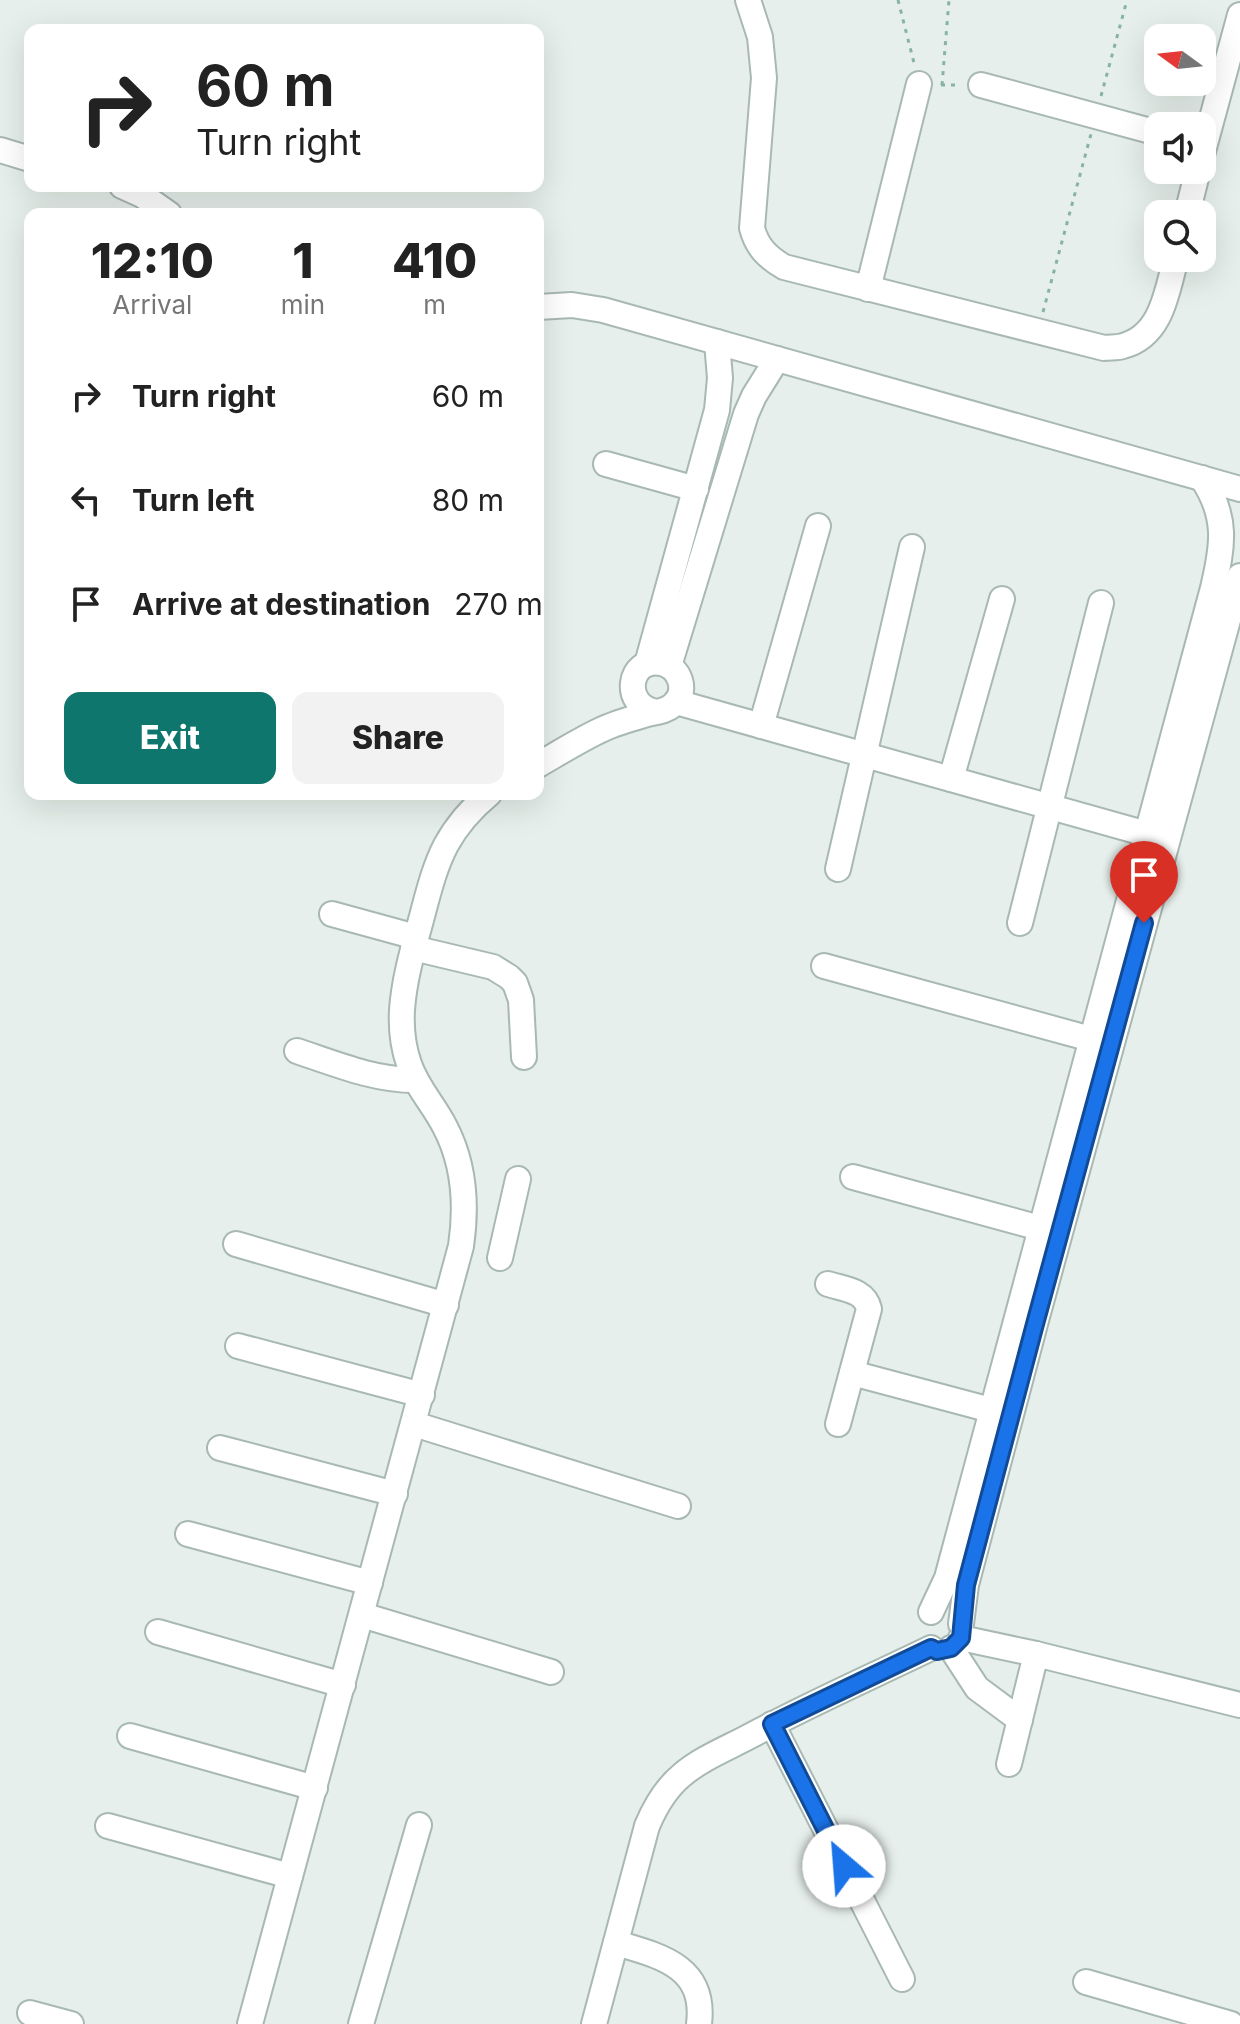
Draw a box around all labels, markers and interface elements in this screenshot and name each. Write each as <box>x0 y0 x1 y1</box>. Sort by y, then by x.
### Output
north arrow <box>1144 24 1216 96</box>
map controls <box>1144 24 1216 272</box>
text: 60 m <box>196 52 335 120</box>
icon: right <box>64 56 168 160</box>
button: sound <box>1144 112 1216 184</box>
text: Turn right <box>196 120 361 164</box>
button: search <box>1144 200 1216 272</box>
text: 12:10 <box>91 231 214 290</box>
text: 1 <box>292 231 314 290</box>
text: 410 <box>392 231 477 290</box>
text: Arrival <box>112 289 192 320</box>
text: min <box>281 289 325 320</box>
text: m <box>423 289 446 320</box>
icon: right <box>64 374 108 418</box>
text: Turn right <box>132 378 276 414</box>
text: 60 m <box>432 378 504 414</box>
icon: left <box>64 478 108 522</box>
text: Turn left <box>132 482 254 518</box>
text: 80 m <box>432 482 504 518</box>
icon: arrive <box>64 582 108 626</box>
text: Arrive at destination <box>132 586 430 622</box>
text: 270 m <box>454 586 543 622</box>
button: Exit <box>64 692 276 784</box>
button: Share <box>292 692 504 784</box>
pin <box>1110 841 1178 923</box>
icon: arrive <box>1122 853 1166 897</box>
position arrow <box>802 1824 886 1908</box>

